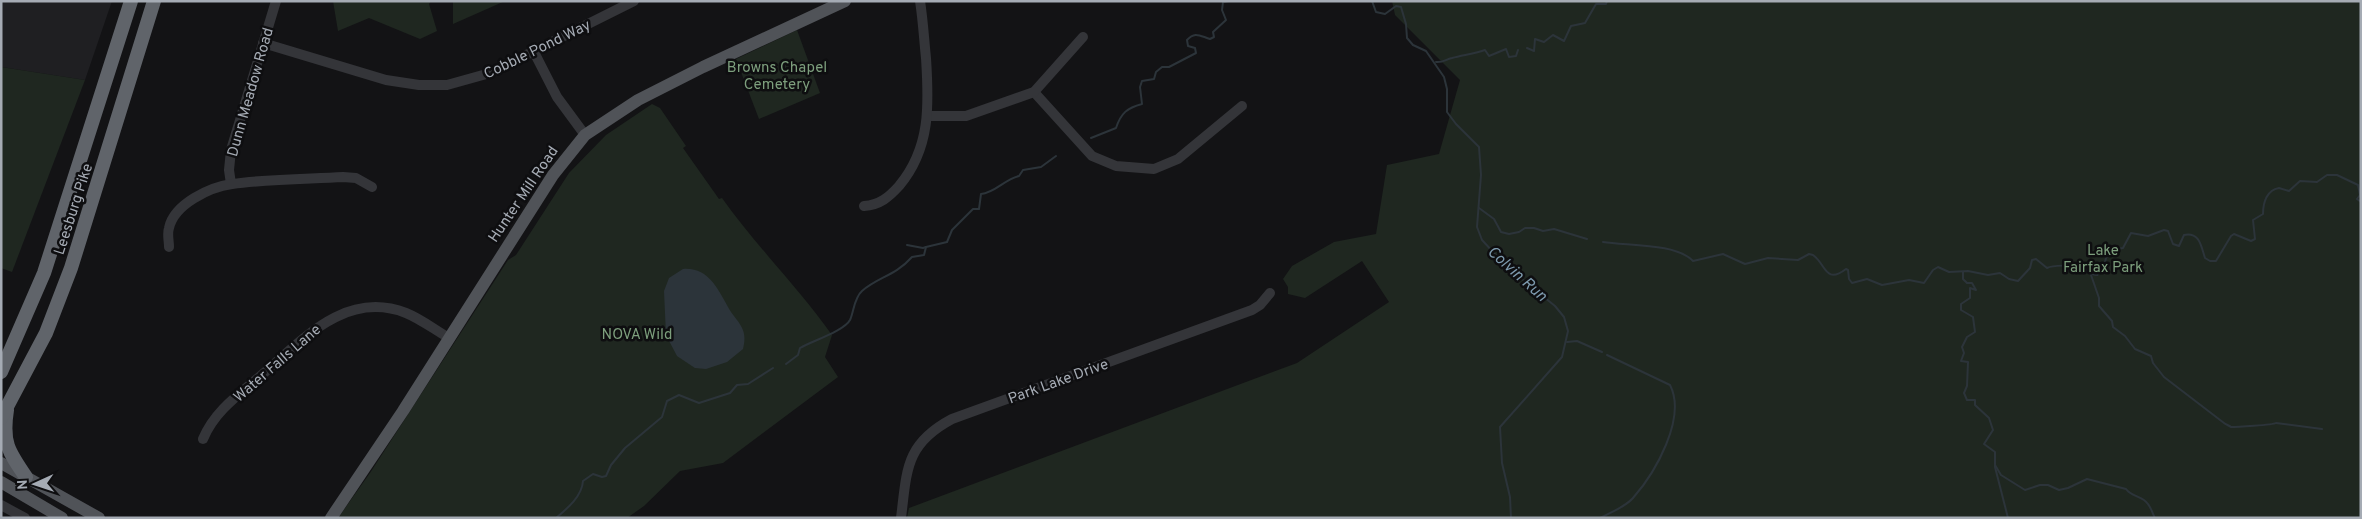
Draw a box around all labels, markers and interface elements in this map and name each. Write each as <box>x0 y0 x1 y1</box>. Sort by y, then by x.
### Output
street label: Cobble Pond Way <box>481 16 594 84</box>
street label: Dunn Meadow Road <box>224 26 279 159</box>
park label: Browns Chapel Cemetery <box>727 59 827 95</box>
street label: Hunter Mill Road <box>485 143 564 247</box>
street label: Leesburg Pike <box>51 161 98 258</box>
water label: Colvin Run <box>1483 242 1551 307</box>
park label: Lake Fairfax Park <box>2063 242 2143 278</box>
street label: Water Falls Lane <box>230 321 326 407</box>
park label: NOVA Wild <box>602 326 672 345</box>
street label: Park Lake Drive <box>1006 355 1111 409</box>
north arrow <box>10 459 60 509</box>
text: N <box>15 479 32 490</box>

